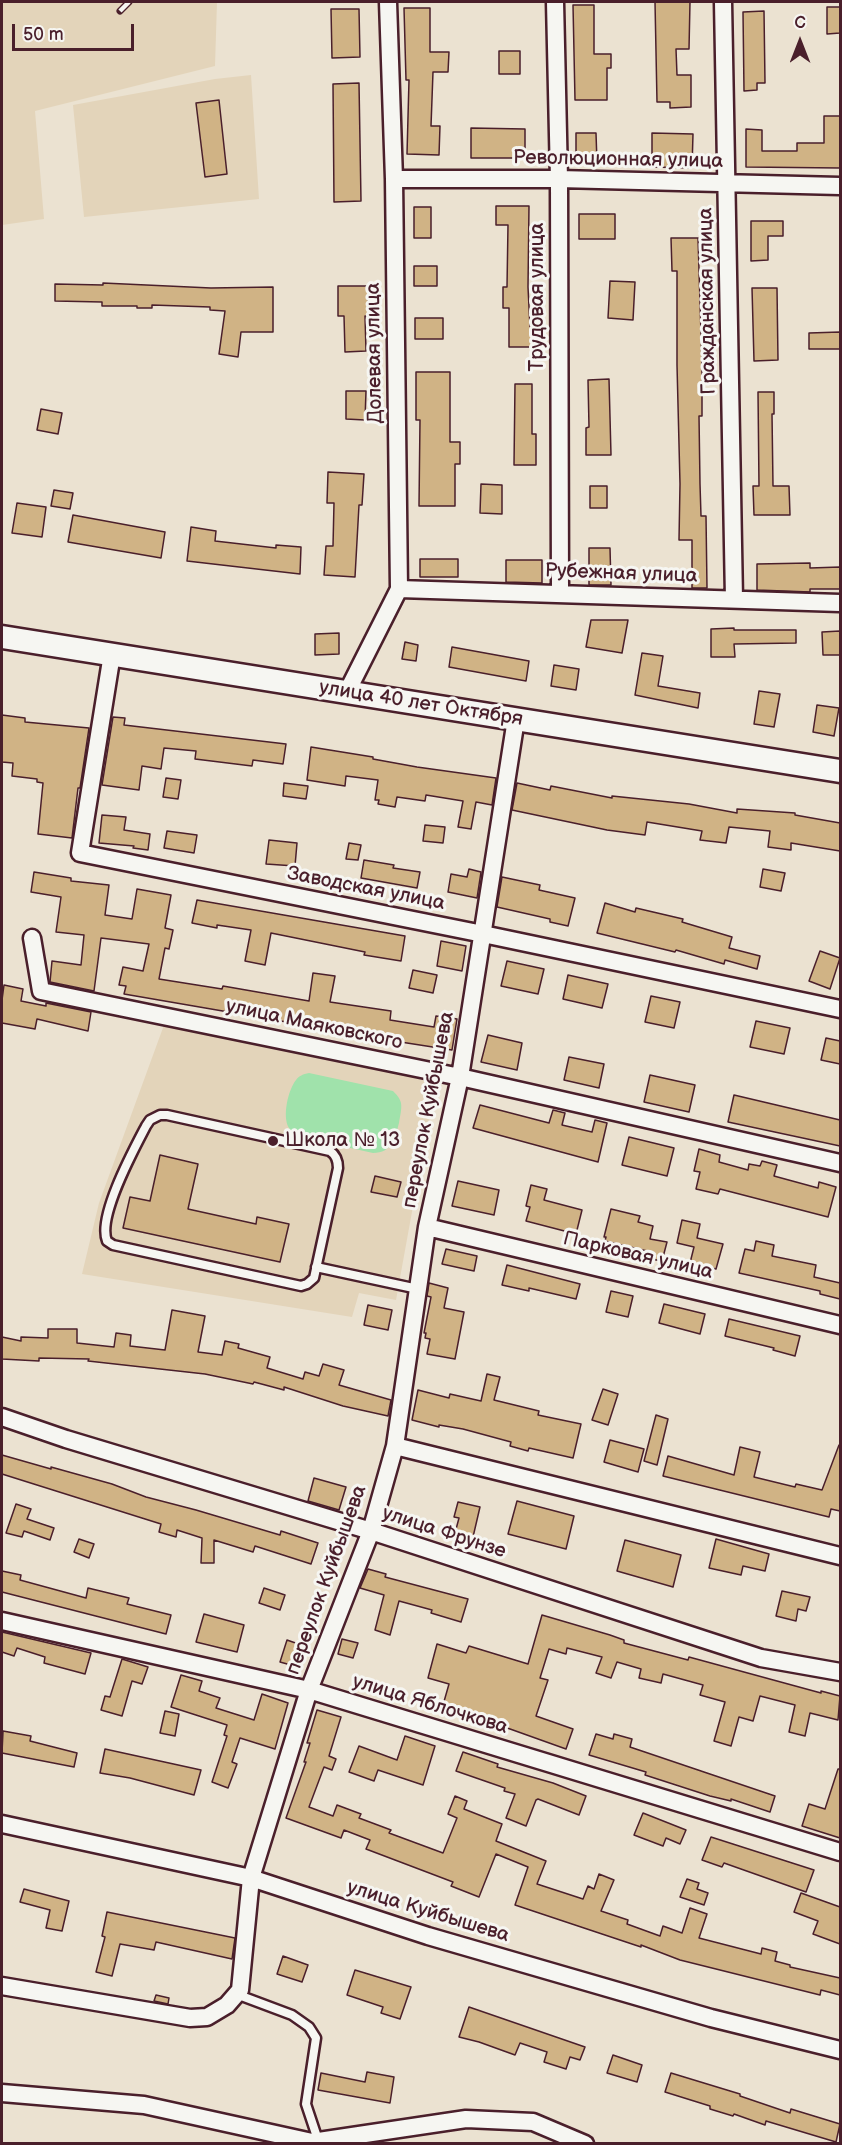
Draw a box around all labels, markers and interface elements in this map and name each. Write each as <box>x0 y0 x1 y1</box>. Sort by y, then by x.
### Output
scale bar <box>15 12 136 50</box>
north arrow <box>770 12 830 72</box>
text: С <box>794 14 806 33</box>
text: 50 m <box>23 24 64 45</box>
street label: Революционная улица <box>513 146 723 174</box>
street label: Гражданская улица <box>694 207 722 395</box>
street label: Трудовая улица <box>526 223 550 371</box>
street label: Долевая улица <box>362 282 388 424</box>
street label: Рубежная улица <box>544 559 698 589</box>
street label: улица 40 лет Октября <box>317 676 525 732</box>
street label: Заводская улица <box>285 862 447 916</box>
street label: улица Маяковского <box>224 995 404 1055</box>
street label: переулок Куйбышева <box>398 1010 460 1210</box>
place label: Школа № 13 <box>285 1129 400 1153</box>
marker: Школа № 13 <box>266 1134 280 1148</box>
street label: Парковая улица <box>561 1227 715 1285</box>
street label: переулок Куйбышева <box>282 1482 372 1678</box>
street label: улица Фрунзе <box>379 1502 509 1564</box>
street label: улица Яблочкова <box>350 1670 510 1740</box>
street label: улица Куйбышева <box>344 1876 512 1948</box>

